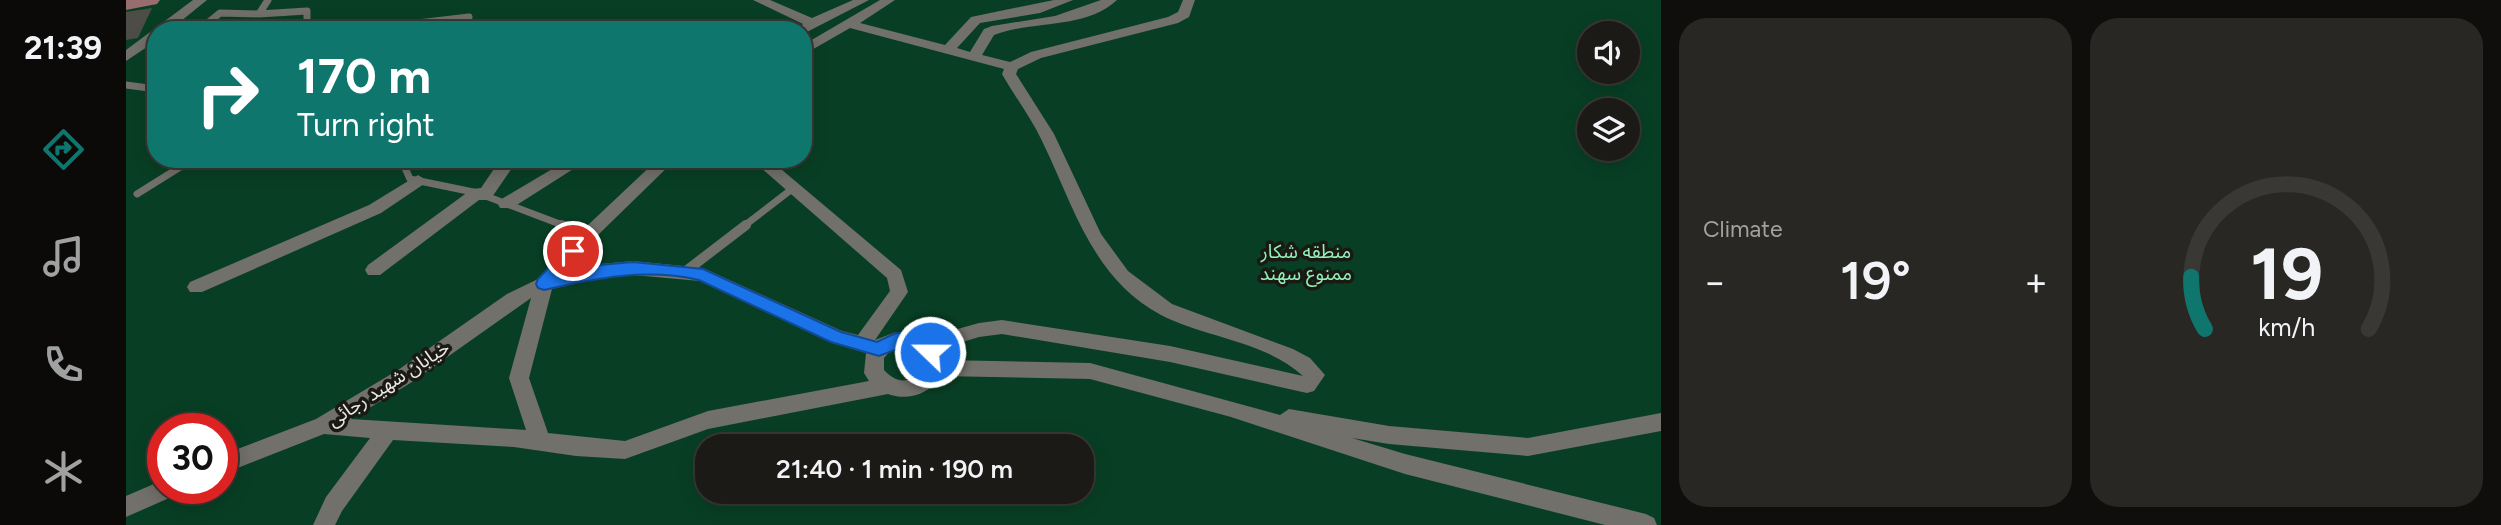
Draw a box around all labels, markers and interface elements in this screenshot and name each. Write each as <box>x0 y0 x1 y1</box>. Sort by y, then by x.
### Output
map controls <box>1577 21 1640 161</box>
button: sound <box>1577 21 1640 84</box>
text: 21:39 <box>24 29 102 67</box>
text: 170 m <box>297 46 431 105</box>
icon: right <box>182 49 273 140</box>
button: layers <box>1577 98 1640 161</box>
text: Turn right <box>297 106 435 144</box>
icon: directions <box>39 125 88 174</box>
text: Climate <box>1703 215 1782 243</box>
pin <box>543 221 603 281</box>
text: 19 <box>2250 230 2323 317</box>
icon: music <box>39 232 88 281</box>
icon: arrive <box>554 232 592 270</box>
park label: منطقه شکار ممنوع سهند <box>1260 240 1352 287</box>
text: 19° <box>1840 250 1911 312</box>
text: − <box>1703 259 1727 305</box>
text: + <box>2024 259 2048 305</box>
text: km/h <box>2258 311 2315 341</box>
position arrow <box>893 315 967 389</box>
street label: خیابان شهید رجائی <box>323 335 453 431</box>
icon: phone <box>39 340 88 389</box>
speed limit sign: 30 <box>147 413 238 504</box>
icon: climate <box>39 447 88 496</box>
text: 21:40 · 1 min · 190 m <box>776 453 1013 485</box>

